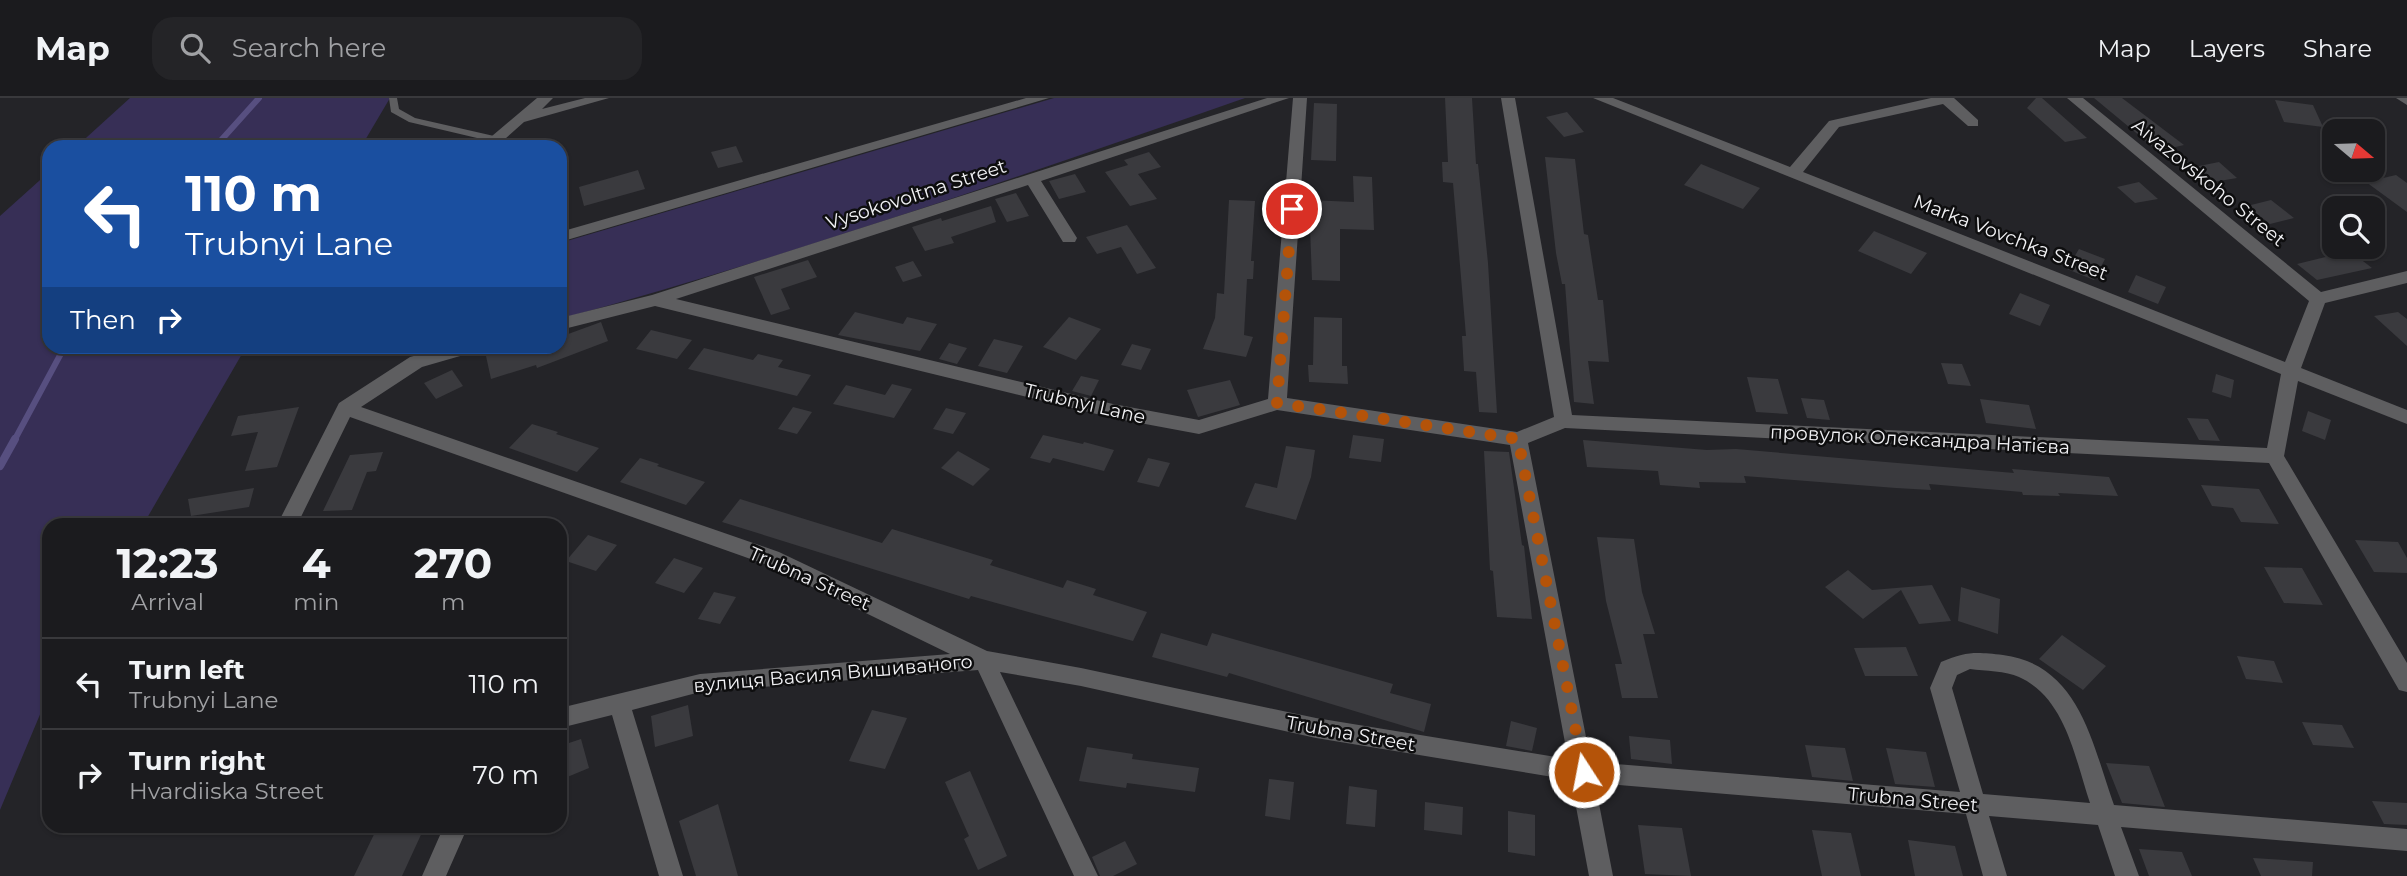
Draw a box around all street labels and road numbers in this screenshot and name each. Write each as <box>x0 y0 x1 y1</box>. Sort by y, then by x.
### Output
street label: Aivazovskoho Street <box>2127 113 2290 251</box>
street label: Vysokovoltna Street <box>823 154 1010 235</box>
street label: Marka Vovchka Street <box>1910 190 2111 285</box>
street label: Trubnyi Lane <box>1022 378 1148 429</box>
street label: провулок Олександра Натієва <box>1769 420 2071 459</box>
street label: Trubna Street <box>746 541 874 616</box>
street label: вулиця Василя Вишиваного <box>693 650 974 697</box>
street label: Trubna Street <box>1285 711 1417 756</box>
street label: Trubna Street <box>1847 782 1979 817</box>

